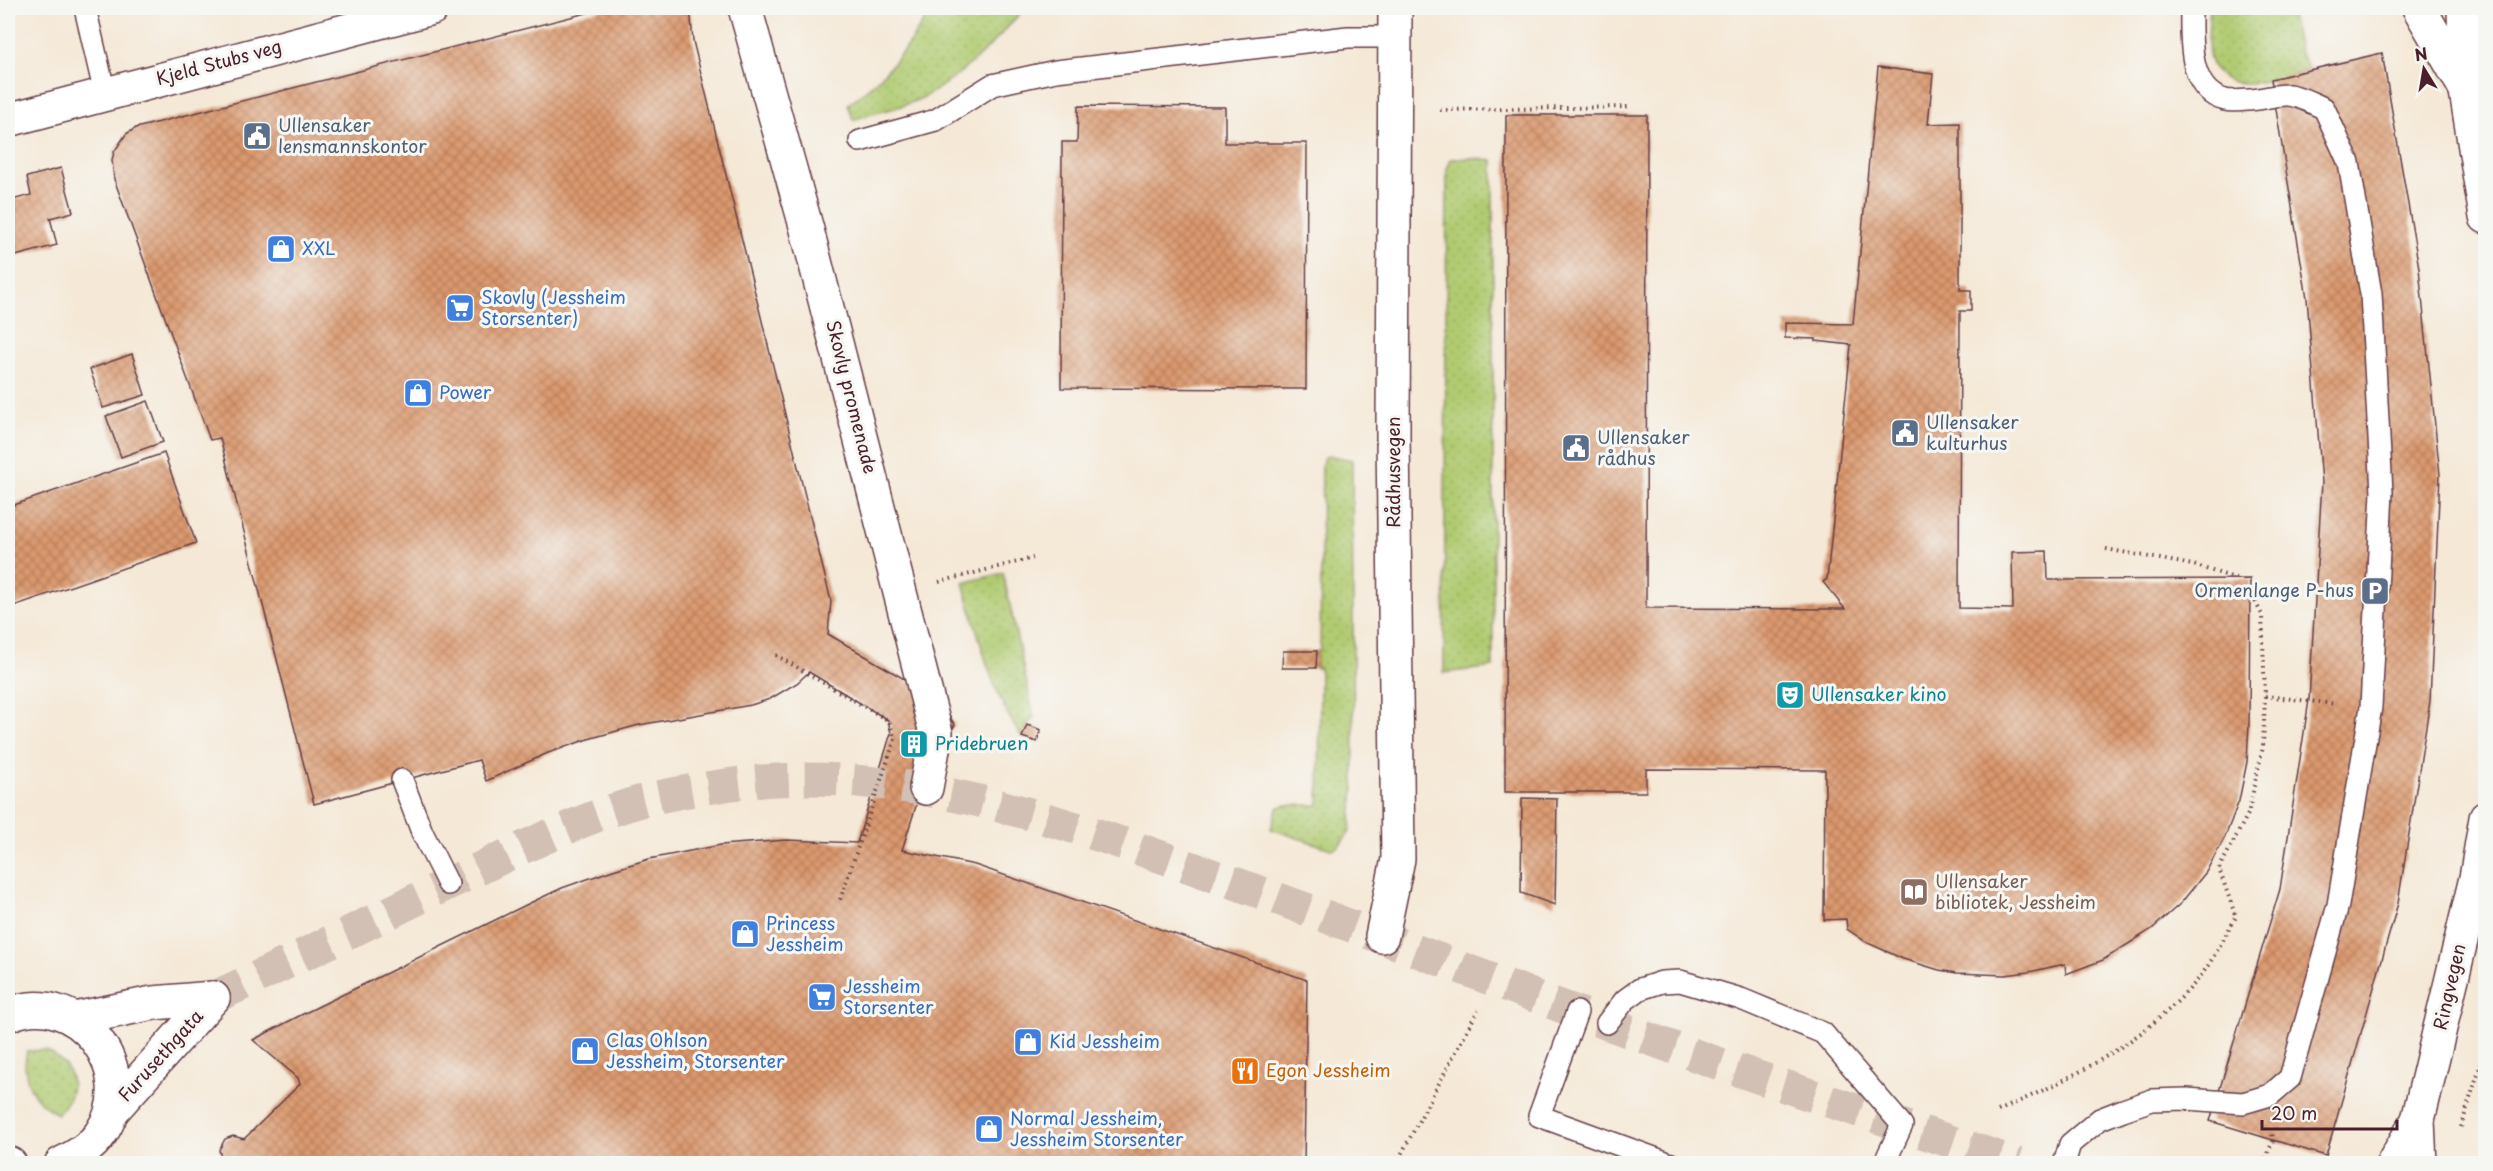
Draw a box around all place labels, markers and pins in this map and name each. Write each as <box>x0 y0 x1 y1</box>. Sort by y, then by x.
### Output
place label: Ullensaker lensmannskontor <box>278 111 427 159</box>
public building icon: Ullensaker lensmannskontor <box>241 120 273 152</box>
shop icon: XXL <box>265 233 297 265</box>
place label: XXL <box>302 234 335 261</box>
place label: Skovly (Jessheim Storsenter) <box>481 283 626 331</box>
supermarket icon: Skovly (Jessheim Storsenter) <box>444 292 476 324</box>
shop icon: Power <box>402 377 434 409</box>
place label: Power <box>439 378 492 405</box>
place label: Ullensaker kulturhus <box>1926 408 2019 456</box>
public building icon: Ullensaker kulturhus <box>1889 417 1921 449</box>
place label: Ullensaker rådhus <box>1597 423 1690 471</box>
public building icon: Ullensaker rådhus <box>1560 432 1592 464</box>
parking icon: Ormenlange P-hus <box>2359 575 2391 607</box>
place label: Ormenlange P-hus <box>2194 576 2354 603</box>
theatre icon: Ullensaker kino <box>1774 679 1806 711</box>
place label: Ullensaker kino <box>1811 680 1947 707</box>
building icon: Pridebruen <box>898 728 930 760</box>
place label: Pridebruen <box>935 729 1028 756</box>
place label: Ullensaker bibliotek, Jessheim <box>1935 867 2096 915</box>
library icon: Ullensaker bibliotek, Jessheim <box>1898 876 1930 908</box>
place label: Princess Jessheim <box>766 909 844 957</box>
shop icon: Princess Jessheim <box>729 918 761 950</box>
place label: Jessheim Storsenter <box>843 972 934 1020</box>
supermarket icon: Jessheim Storsenter <box>806 981 838 1013</box>
place label: Clas Ohlson Jessheim, Storsenter <box>606 1026 785 1074</box>
shop icon: Kid Jessheim <box>1012 1026 1044 1058</box>
place label: Kid Jessheim <box>1049 1027 1160 1054</box>
shop icon: Clas Ohlson Jessheim, Storsenter <box>569 1035 601 1067</box>
restaurant icon: Egon Jessheim <box>1229 1055 1261 1087</box>
place label: Egon Jessheim <box>1266 1056 1391 1083</box>
place label: Normal Jessheim, Jessheim Storsenter <box>1010 1104 1184 1152</box>
shop icon: Normal Jessheim, Jessheim Storsenter <box>973 1113 1005 1145</box>

